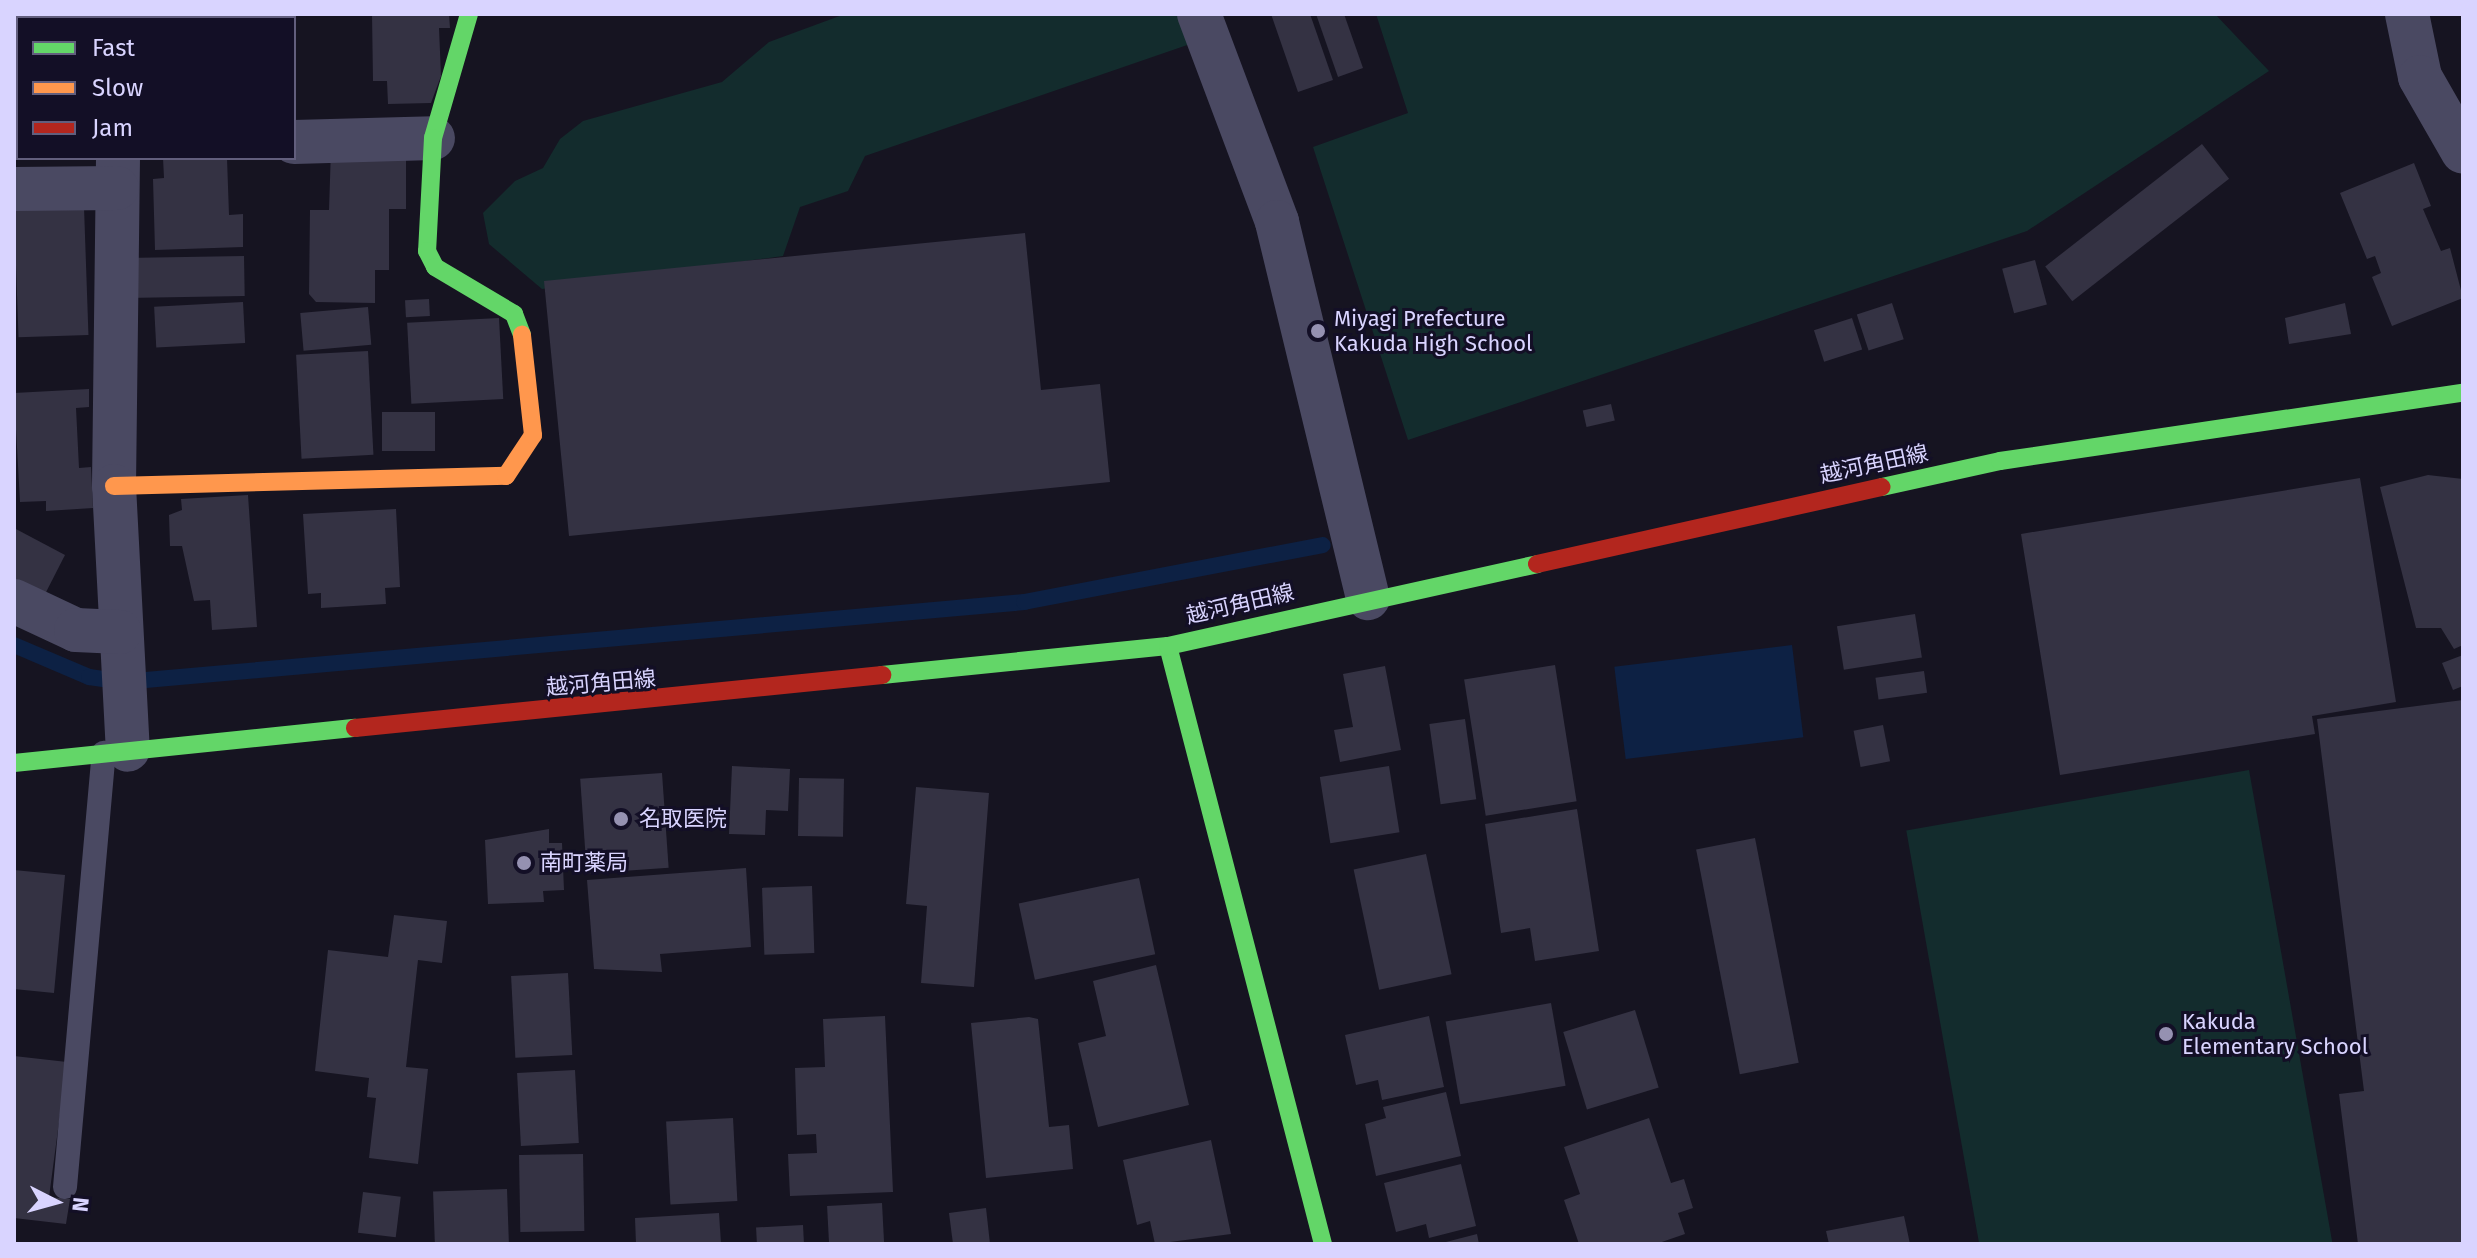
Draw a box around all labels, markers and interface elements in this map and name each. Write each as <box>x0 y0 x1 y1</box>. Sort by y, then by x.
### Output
legend <box>16 16 296 160</box>
text: Fast <box>92 34 135 62</box>
text: Slow <box>92 74 143 102</box>
text: Jam <box>92 114 133 142</box>
place label: Miyagi Prefecture Kakuda High School <box>1334 305 1533 356</box>
marker: Miyagi Prefecture Kakuda High School <box>1309 322 1327 340</box>
street label: 越河角田線 <box>1817 440 1931 488</box>
street label: 越河角田線 <box>1183 579 1297 629</box>
street label: 越河角田線 <box>545 665 657 701</box>
place label: 名取医院 <box>639 806 727 832</box>
marker: 名取医院 <box>610 808 632 830</box>
place label: 南町薬局 <box>540 850 628 876</box>
marker: 南町薬局 <box>515 854 533 872</box>
place label: Kakuda Elementary School <box>2182 1008 2368 1060</box>
marker: Kakuda Elementary School <box>2157 1025 2175 1043</box>
north arrow <box>16 1162 96 1242</box>
text: N <box>66 1196 95 1213</box>

